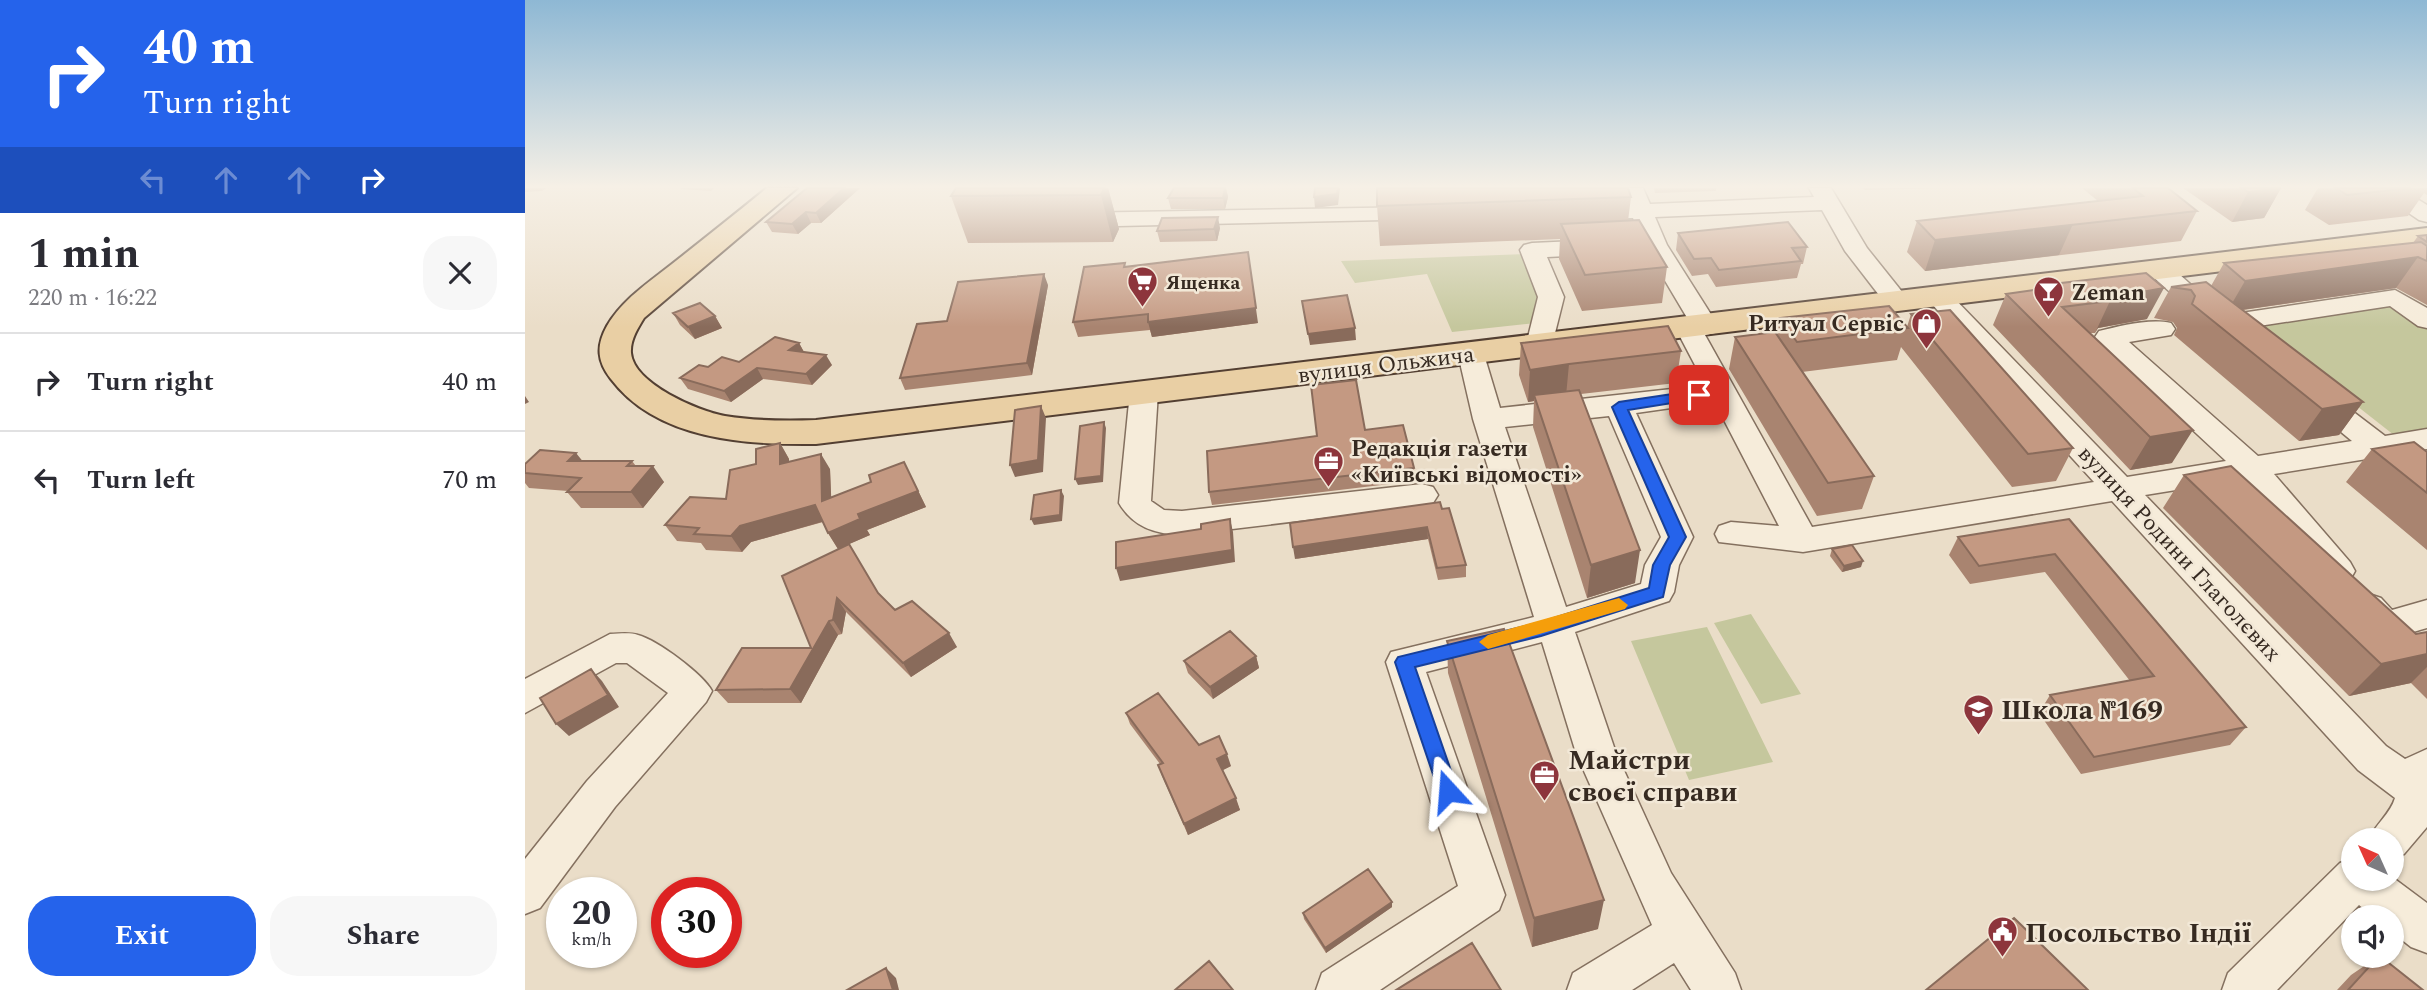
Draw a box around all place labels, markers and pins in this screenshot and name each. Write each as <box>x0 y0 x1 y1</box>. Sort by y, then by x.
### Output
supermarket icon: Ященка <box>1126 265 1160 309</box>
place label: Ященка <box>1166 269 1240 298</box>
bar icon: Zeman <box>2031 275 2065 319</box>
place label: Zeman <box>2071 276 2145 311</box>
shop icon: Ритуал Сервіс <box>1910 306 1944 350</box>
place label: Ритуал Сервіс <box>1748 307 1904 342</box>
pin <box>1669 365 1729 425</box>
place label: Редакція газети «Київські відомості» <box>1351 432 1582 493</box>
office icon: Редакція газети «Київські відомості» <box>1311 444 1345 488</box>
place label: Школа №169 <box>2001 689 2163 732</box>
school or university icon: Школа №169 <box>1961 692 1995 736</box>
place label: Майстри своєї справи <box>1568 739 1738 814</box>
office icon: Майстри своєї справи <box>1528 758 1562 802</box>
place label: Посольство Індії <box>2025 912 2251 955</box>
public building icon: Посольство Індії <box>1985 915 2019 959</box>

